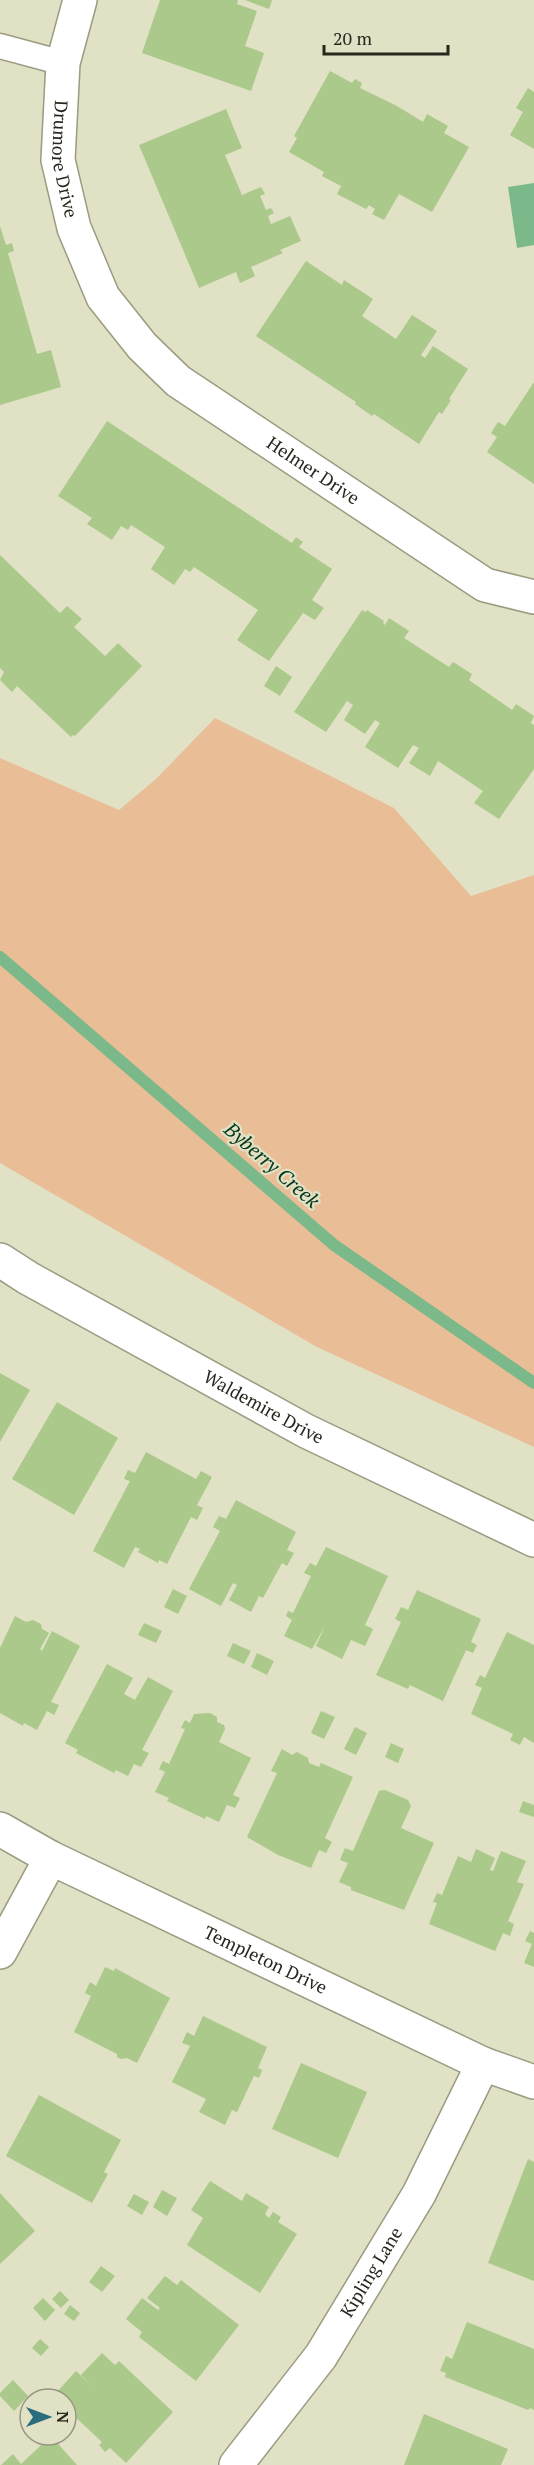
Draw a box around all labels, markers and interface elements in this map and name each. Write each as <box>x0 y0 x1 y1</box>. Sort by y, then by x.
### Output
scale bar <box>324 18 448 56</box>
text: 20 m <box>333 26 373 50</box>
street label: Drumore Drive <box>47 100 84 220</box>
street label: Helmer Drive <box>263 430 365 509</box>
water label: Byberry Creek <box>218 1115 326 1214</box>
street label: Waldemire Drive <box>200 1364 328 1449</box>
street label: Templeton Drive <box>200 1920 331 1999</box>
street label: Kipling Lane <box>334 2222 407 2321</box>
north arrow <box>18 2387 78 2447</box>
text: N <box>52 2411 74 2423</box>

